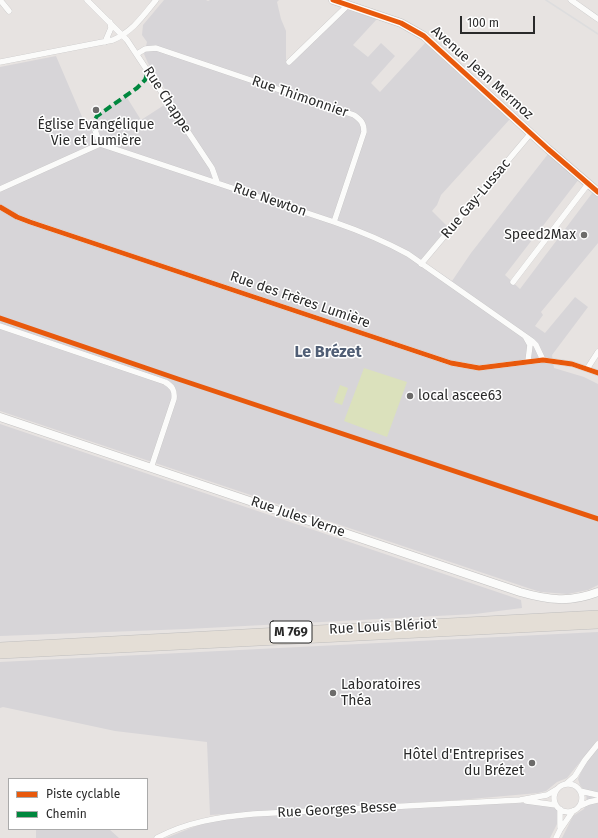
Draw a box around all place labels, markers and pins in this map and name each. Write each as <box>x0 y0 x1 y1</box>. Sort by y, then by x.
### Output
marker: Église Evangélique Vie et Lumière <box>91 105 101 115</box>
place label: Église Evangélique Vie et Lumière <box>38 117 154 150</box>
place label: Speed2Max <box>504 227 576 243</box>
marker: Speed2Max <box>579 230 589 240</box>
place label: local ascee63 <box>418 388 502 404</box>
marker: local ascee63 <box>405 391 415 401</box>
place label: Laboratoires Théa <box>341 677 421 710</box>
marker: Laboratoires Théa <box>328 688 338 698</box>
place label: Hôtel d'Entreprises du Brézet <box>403 747 524 780</box>
marker: Hôtel d'Entreprises du Brézet <box>527 758 537 768</box>

